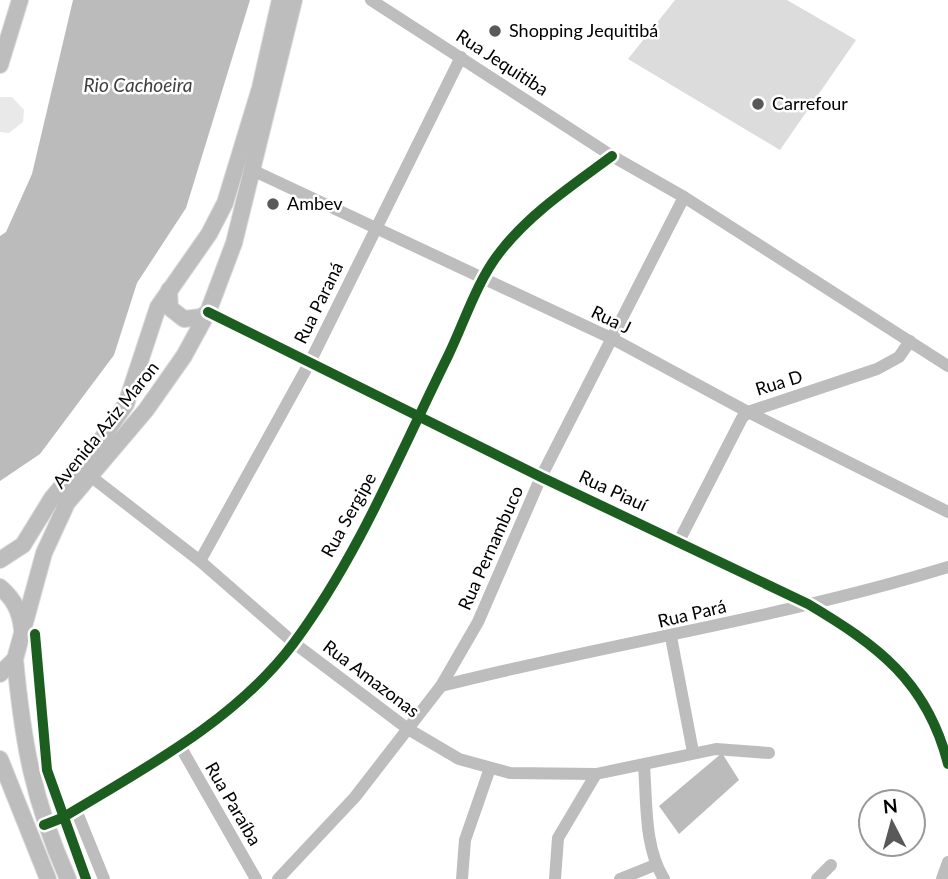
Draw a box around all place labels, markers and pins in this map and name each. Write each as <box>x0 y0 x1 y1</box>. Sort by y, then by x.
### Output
place label: Shopping Jequitibá <box>509 19 658 41</box>
marker: Shopping Jequitibá <box>487 23 503 39</box>
place label: Carrefour <box>772 92 848 114</box>
marker: Carrefour <box>750 96 766 112</box>
place label: Ambev <box>287 192 343 214</box>
marker: Ambev <box>265 196 281 212</box>

